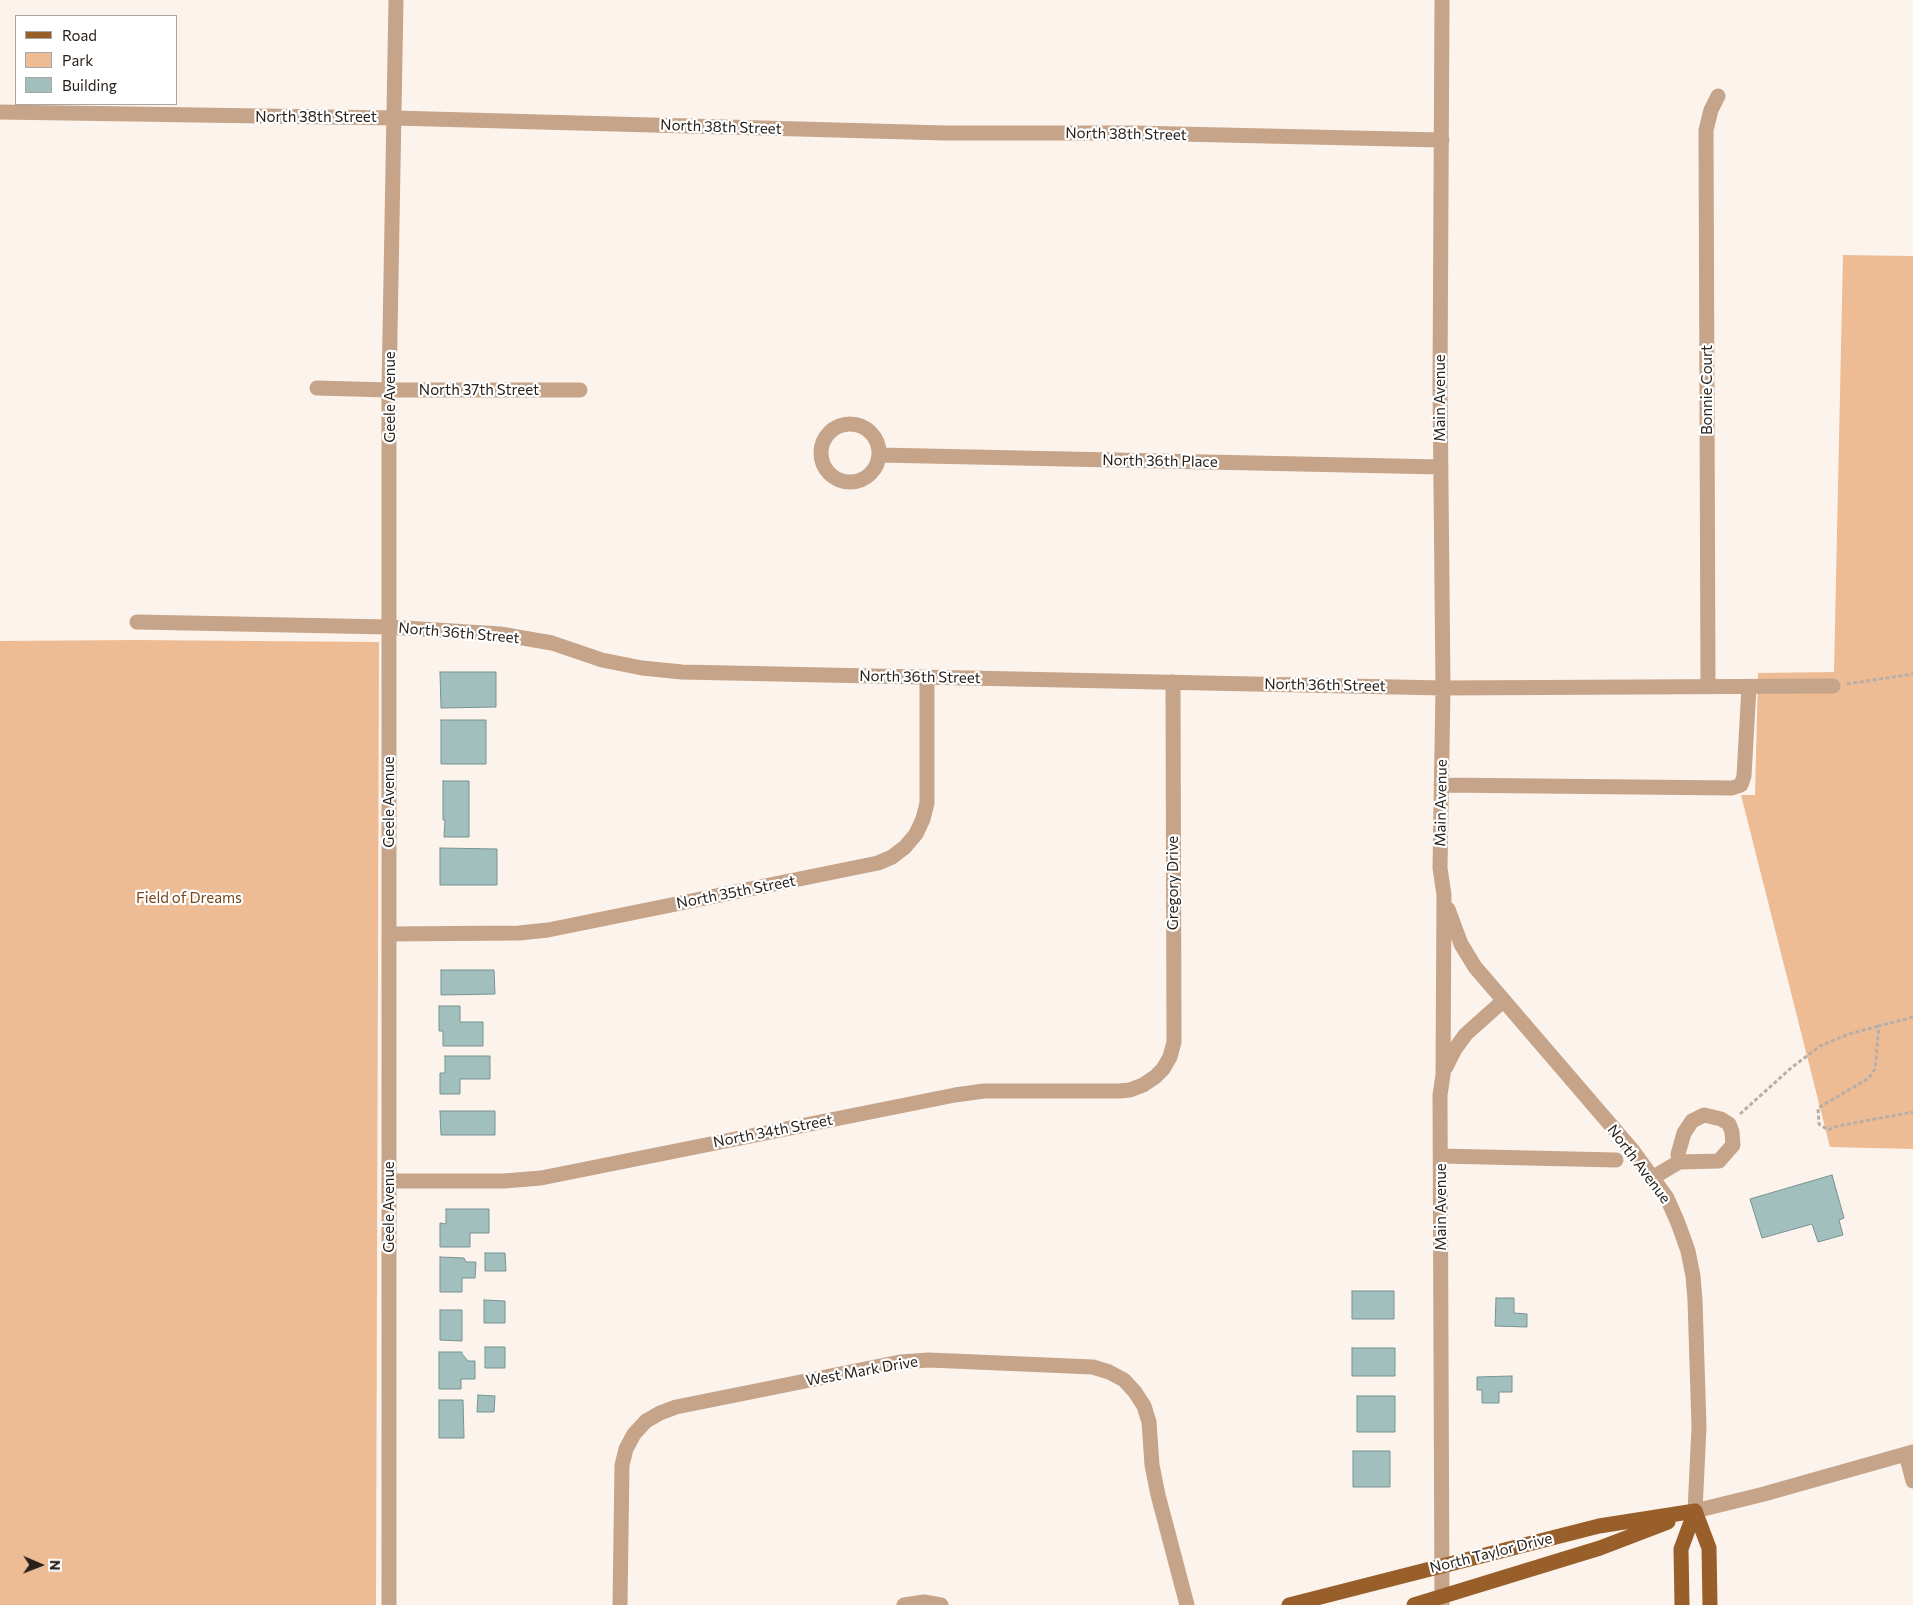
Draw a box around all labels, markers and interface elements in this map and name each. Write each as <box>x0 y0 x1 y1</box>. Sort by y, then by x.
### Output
legend <box>15 15 178 105</box>
text: Road <box>62 26 97 44</box>
text: Park <box>62 51 93 69</box>
text: Building <box>62 76 117 94</box>
street label: North 38th Street <box>255 108 377 126</box>
street label: North 38th Street <box>660 116 782 138</box>
street label: North 38th Street <box>1065 124 1187 144</box>
street label: Bonnie Court <box>1698 345 1716 435</box>
street label: Geele Avenue <box>381 351 399 443</box>
street label: Main Avenue <box>1431 354 1449 442</box>
street label: North 37th Street <box>419 381 539 399</box>
street label: North 36th Place <box>1102 451 1218 471</box>
street label: North 36th Street <box>398 619 520 647</box>
street label: North 36th Street <box>859 667 981 687</box>
street label: North 36th Street <box>1264 675 1386 695</box>
street label: Geele Avenue <box>380 756 398 848</box>
street label: Main Avenue <box>1431 759 1451 847</box>
street label: Gregory Drive <box>1164 836 1182 930</box>
street label: North 35th Street <box>675 872 797 912</box>
park label: Field of Dreams <box>136 889 242 907</box>
street label: North 34th Street <box>712 1111 834 1151</box>
street label: North Avenue <box>1604 1121 1674 1207</box>
street label: Geele Avenue <box>380 1161 398 1253</box>
street label: Main Avenue <box>1432 1163 1450 1251</box>
street label: West Mark Drive <box>805 1352 919 1390</box>
street label: North Taylor Drive <box>1428 1529 1554 1577</box>
north arrow <box>15 1540 65 1590</box>
text: N <box>47 1560 64 1571</box>

